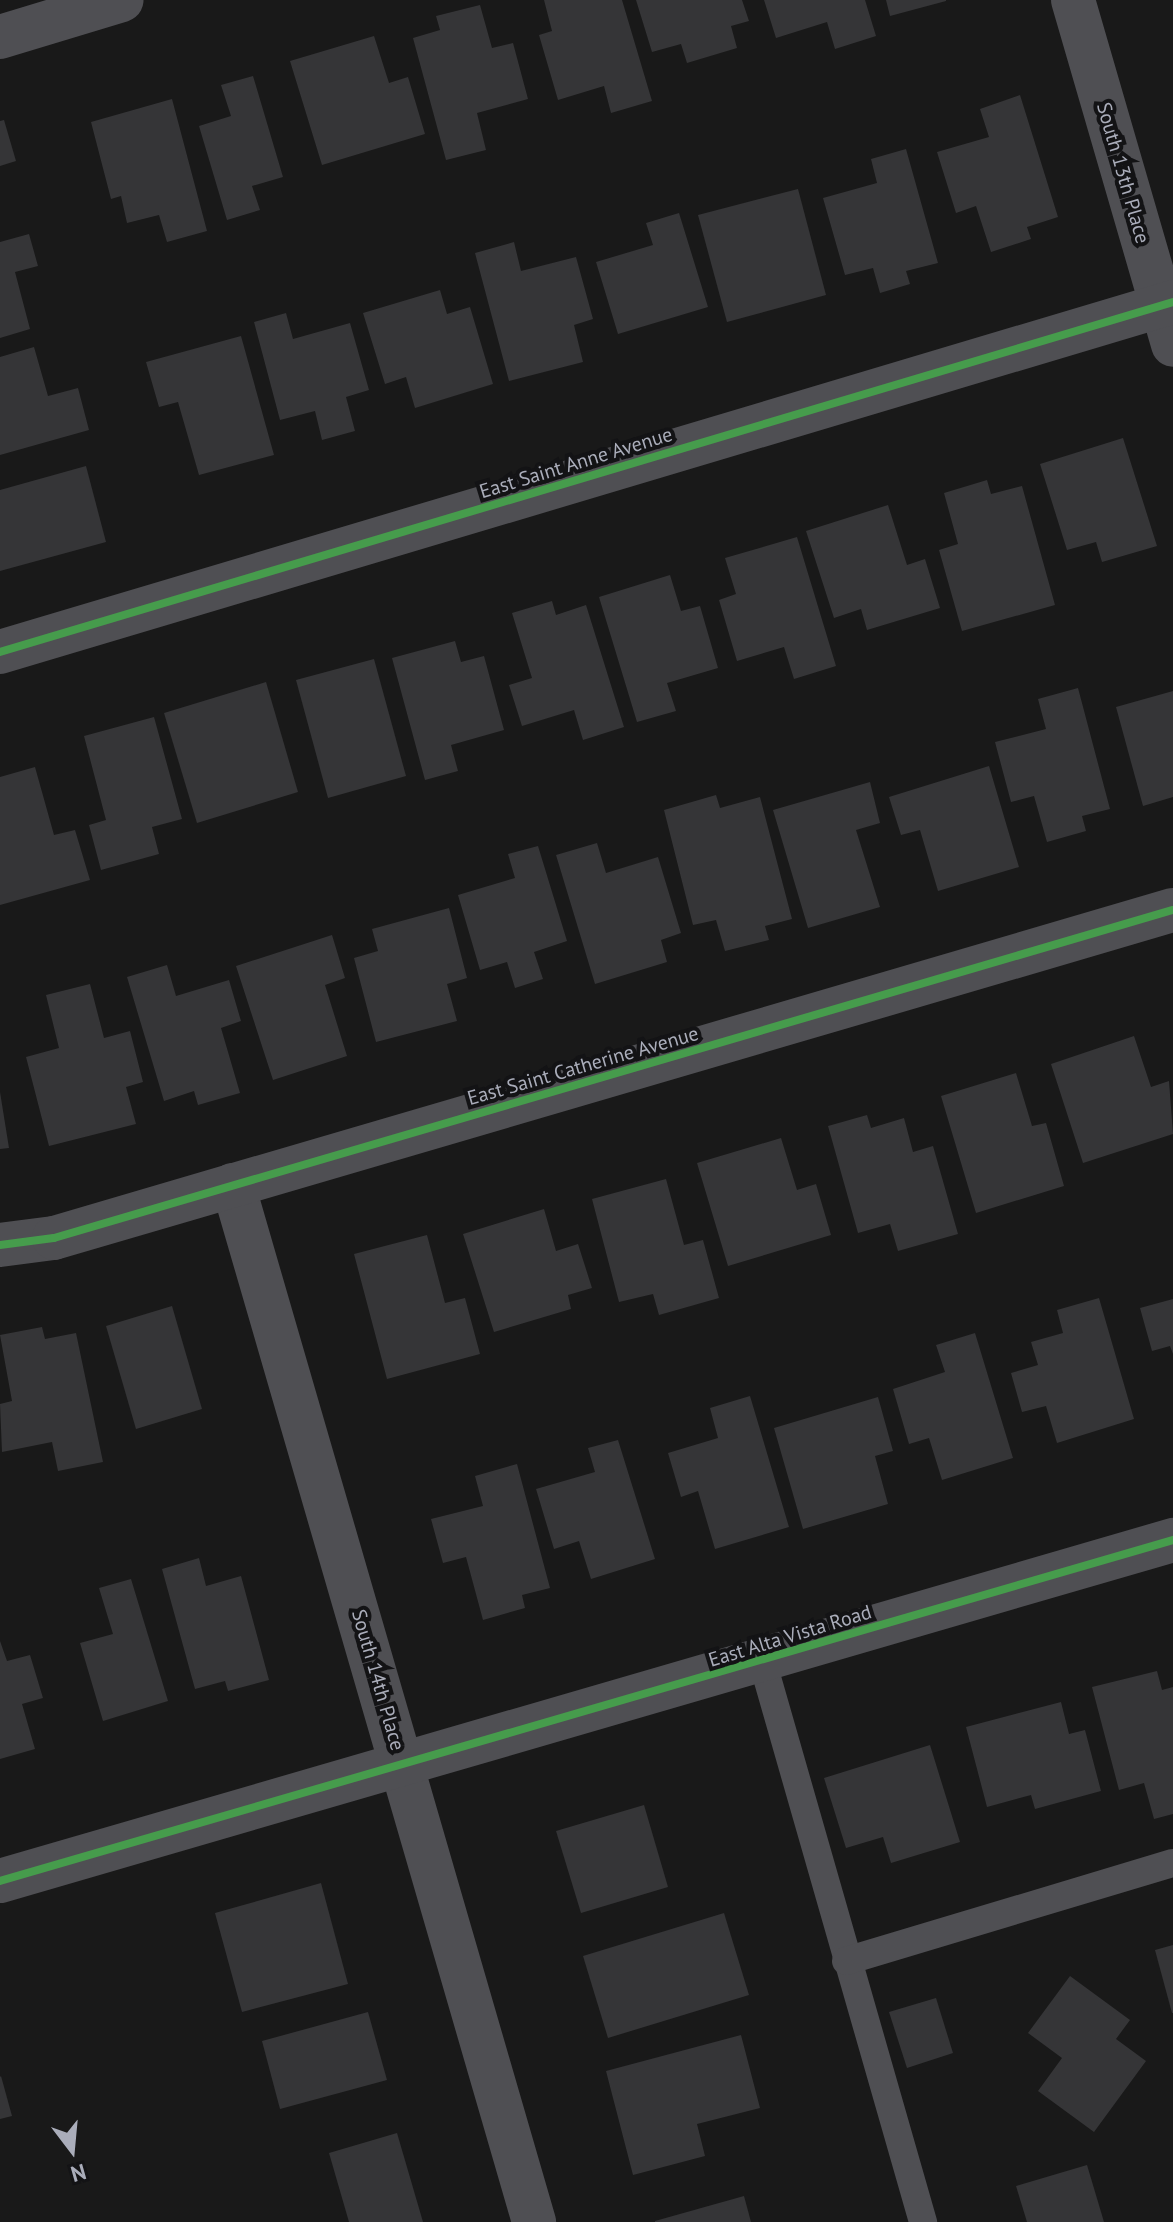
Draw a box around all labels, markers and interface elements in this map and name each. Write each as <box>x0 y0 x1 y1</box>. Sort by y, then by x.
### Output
street label: South 13th Place <box>1091 100 1155 246</box>
street label: East Saint Anne Avenue <box>476 422 676 504</box>
street label: East Saint Catherine Avenue <box>464 1021 702 1111</box>
street label: East Alta Vista Road <box>705 1600 875 1672</box>
street label: South 14th Place <box>346 1607 410 1753</box>
north arrow <box>32 2110 112 2190</box>
text: N <box>68 2158 89 2189</box>

